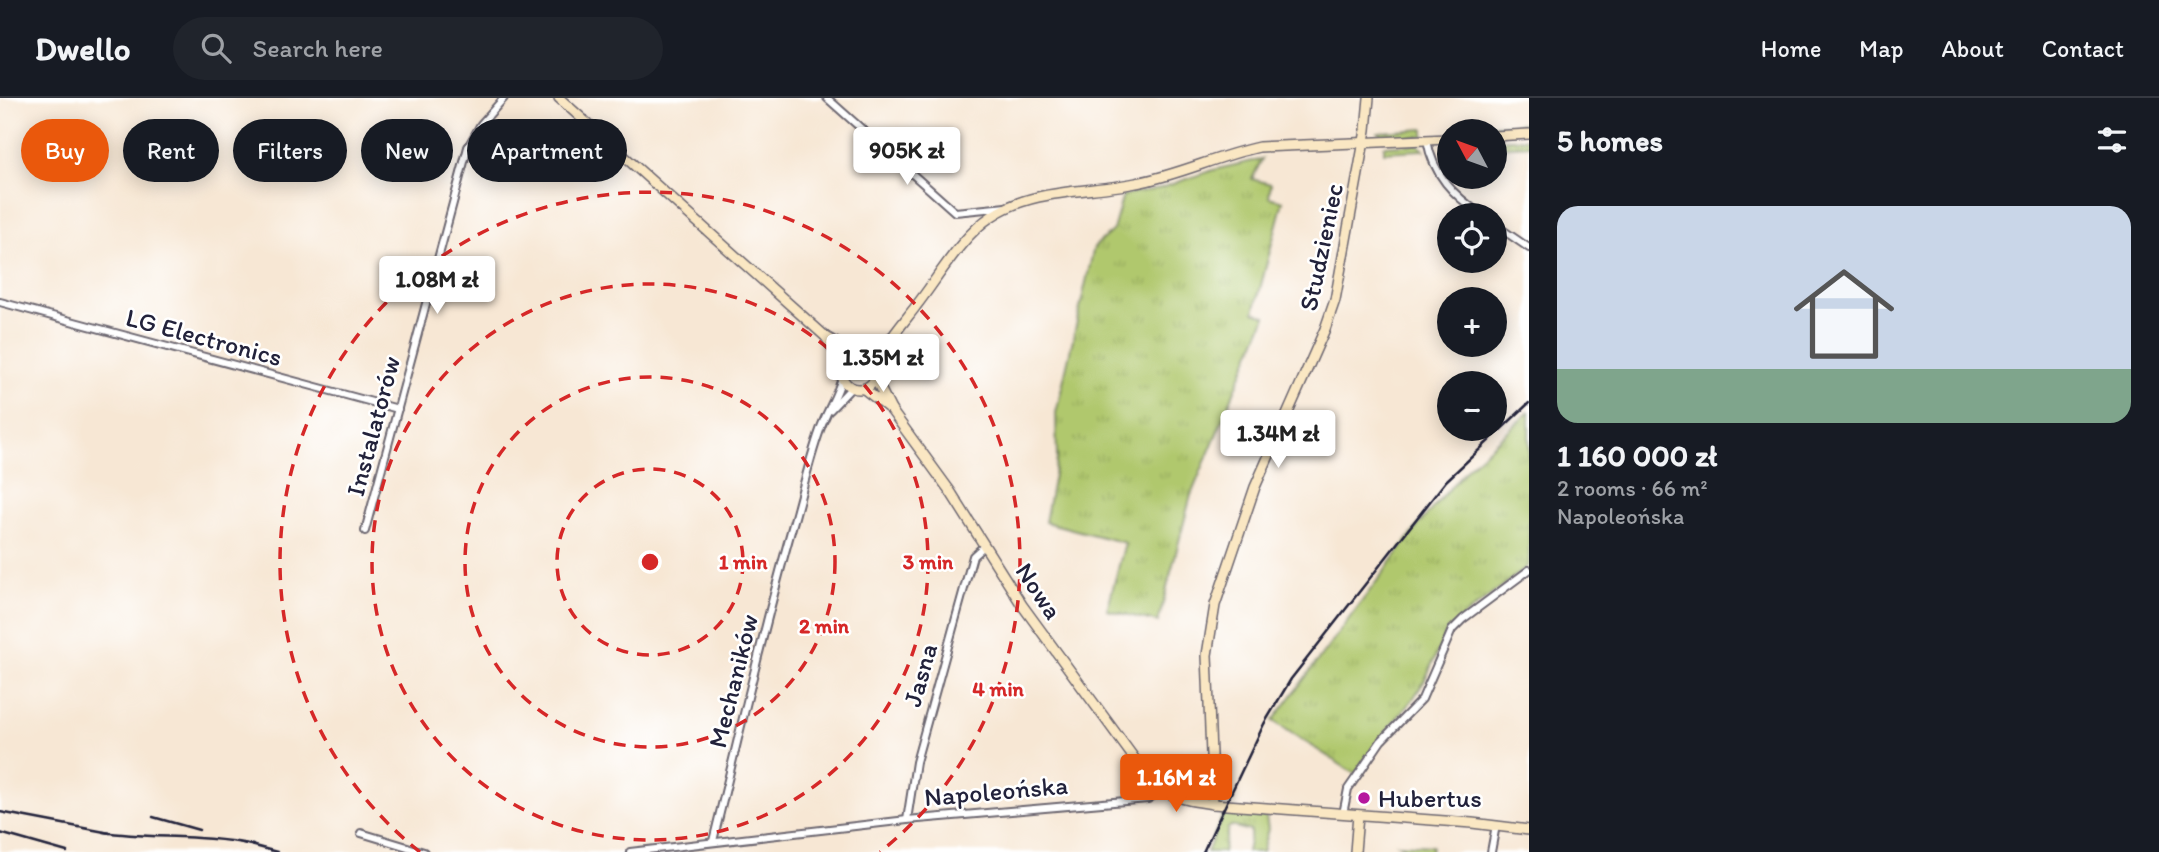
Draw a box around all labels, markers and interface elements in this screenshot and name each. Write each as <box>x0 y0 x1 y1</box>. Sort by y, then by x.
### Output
search box <box>173 17 663 80</box>
text: Dwello <box>35 29 131 68</box>
icon: search <box>197 29 235 67</box>
text: Search here <box>253 32 383 64</box>
text: Home <box>1761 34 1821 63</box>
text: Map <box>1859 34 1903 63</box>
text: About <box>1941 34 2004 63</box>
text: Contact <box>2042 34 2124 63</box>
chip: Buy <box>21 119 109 182</box>
chip: Rent <box>123 119 219 182</box>
chip: Filters <box>233 119 347 182</box>
chip: New <box>361 119 453 182</box>
chip: Apartment <box>467 119 627 182</box>
north arrow <box>1437 119 1507 189</box>
map controls <box>1437 119 1507 441</box>
icon: filters <box>2093 121 2131 159</box>
text: 5 homes <box>1557 122 1663 159</box>
pin: 905K zł <box>842 127 972 187</box>
text: 905K zł <box>869 136 945 164</box>
street label: Studzieniec <box>1292 180 1350 314</box>
button: locate <box>1437 203 1507 273</box>
icon: home <box>1781 251 1907 377</box>
pin: 1.08M zł <box>365 256 509 316</box>
text: 1.08M zł <box>395 265 479 293</box>
button: + <box>1437 287 1507 357</box>
street label: LG Electronics <box>122 301 286 373</box>
pin: 1.35M zł <box>811 334 955 394</box>
text: 1.35M zł <box>842 343 924 371</box>
street label: Instalatorów <box>339 352 407 500</box>
button: − <box>1437 371 1507 441</box>
pin: 1.34M zł <box>1206 410 1350 470</box>
text: 1.34M zł <box>1236 419 1320 447</box>
text: 1 160 000 zł <box>1557 437 1717 474</box>
text: 2 rooms · 66 m² <box>1557 474 1708 502</box>
text: Napoleońska <box>1557 502 1684 530</box>
text: 1 min <box>719 549 768 574</box>
text: 3 min <box>903 549 954 574</box>
centre of rings <box>638 550 662 574</box>
street label: Nowa <box>1009 557 1070 626</box>
street label: Mechaników <box>701 611 765 751</box>
text: 2 min <box>799 613 850 638</box>
street label: Jasna <box>896 640 944 710</box>
text: 4 min <box>972 676 1025 701</box>
pin: 1.16M zł <box>1104 754 1248 814</box>
text: 1.16M zł <box>1136 763 1216 791</box>
street label: Napoleońska <box>923 769 1069 813</box>
place label: Hubertus <box>1378 782 1482 814</box>
marker: Hubertus <box>1356 790 1372 806</box>

